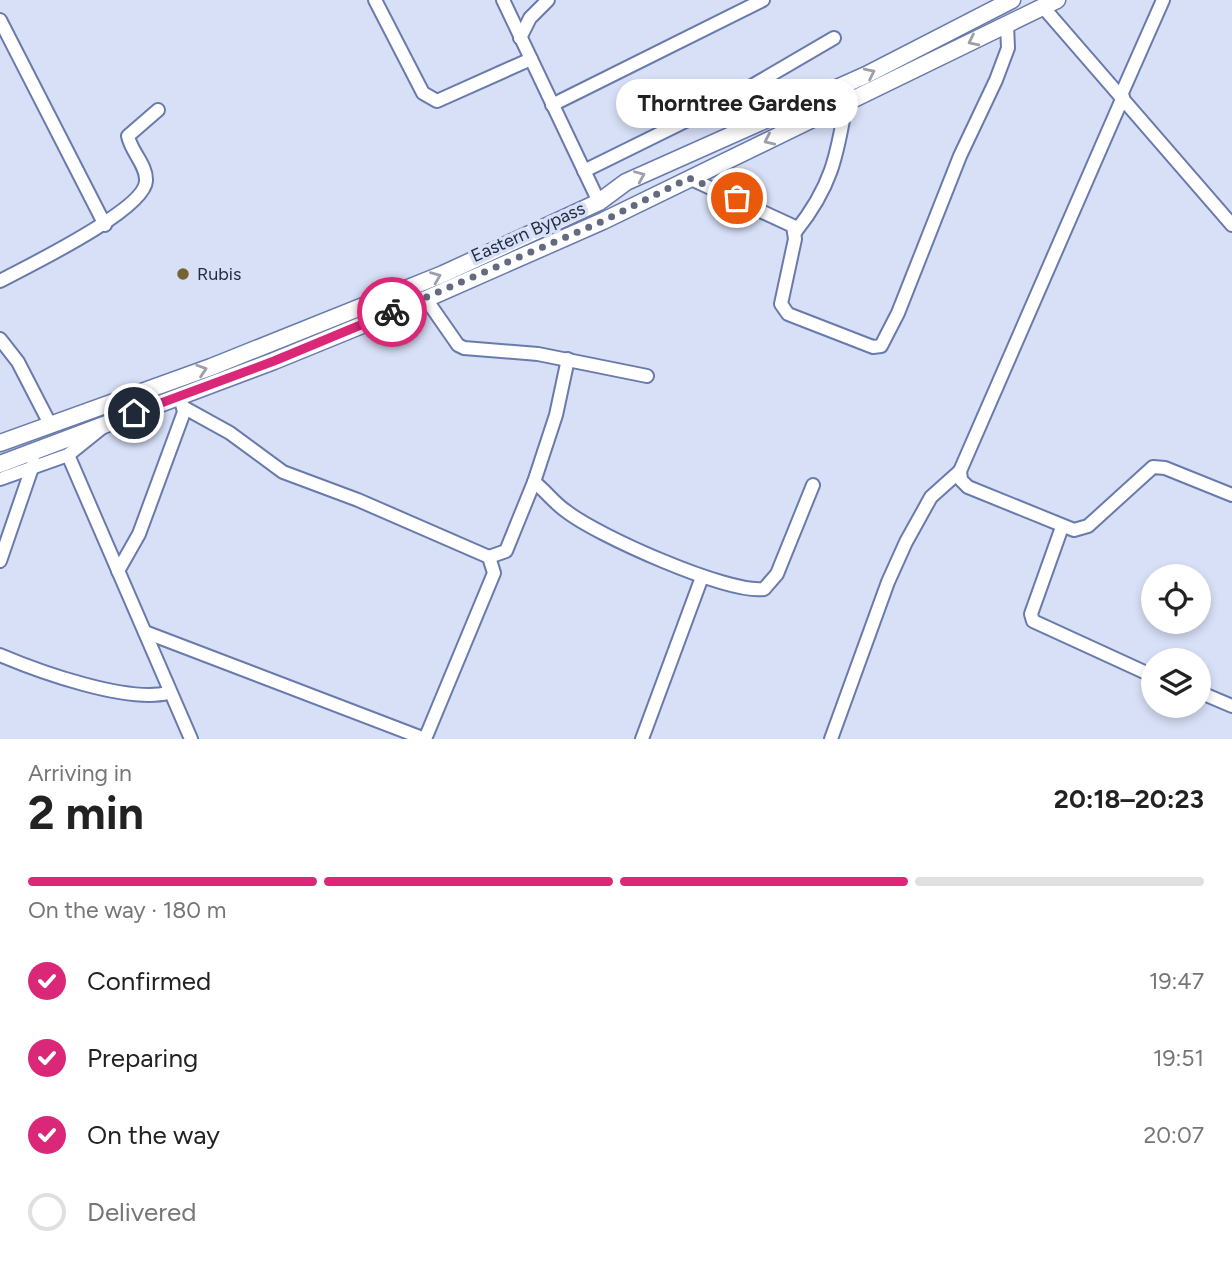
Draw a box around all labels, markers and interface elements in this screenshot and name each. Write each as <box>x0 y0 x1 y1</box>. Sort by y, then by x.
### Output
one-way arrow <box>968 33 980 47</box>
one-way arrow <box>863 67 875 81</box>
callout: Thorntree Gardens <box>616 79 858 128</box>
text: Thorntree Gardens <box>638 89 836 117</box>
one-way arrow <box>764 132 776 146</box>
pin <box>707 168 767 228</box>
one-way arrow <box>633 171 645 185</box>
icon: bag <box>718 179 756 217</box>
street label: Eastern Bypass <box>468 197 588 267</box>
place label: Rubis <box>197 263 241 285</box>
marker: Rubis <box>175 266 191 282</box>
one-way arrow <box>430 271 442 285</box>
courier <box>357 277 427 347</box>
icon: bike <box>373 293 411 331</box>
one-way arrow <box>196 364 208 378</box>
pin <box>104 383 164 443</box>
icon: home <box>115 394 153 432</box>
map controls <box>1141 564 1211 718</box>
button: locate <box>1141 564 1211 634</box>
button: layers <box>1141 648 1211 718</box>
text: Arriving in <box>28 759 132 787</box>
text: 20:18–20:23 <box>1054 783 1204 815</box>
text: 2 min <box>28 785 144 841</box>
text: On the way · 180 m <box>28 896 226 924</box>
icon: check <box>28 962 66 1000</box>
text: Confirmed <box>87 965 211 997</box>
text: 19:47 <box>1149 967 1204 995</box>
icon: check <box>28 1039 66 1077</box>
text: Preparing <box>87 1042 198 1074</box>
text: 19:51 <box>1153 1044 1204 1072</box>
icon: check <box>28 1116 66 1154</box>
text: On the way <box>87 1119 220 1151</box>
text: 20:07 <box>1143 1121 1204 1149</box>
text: Delivered <box>87 1196 196 1228</box>

